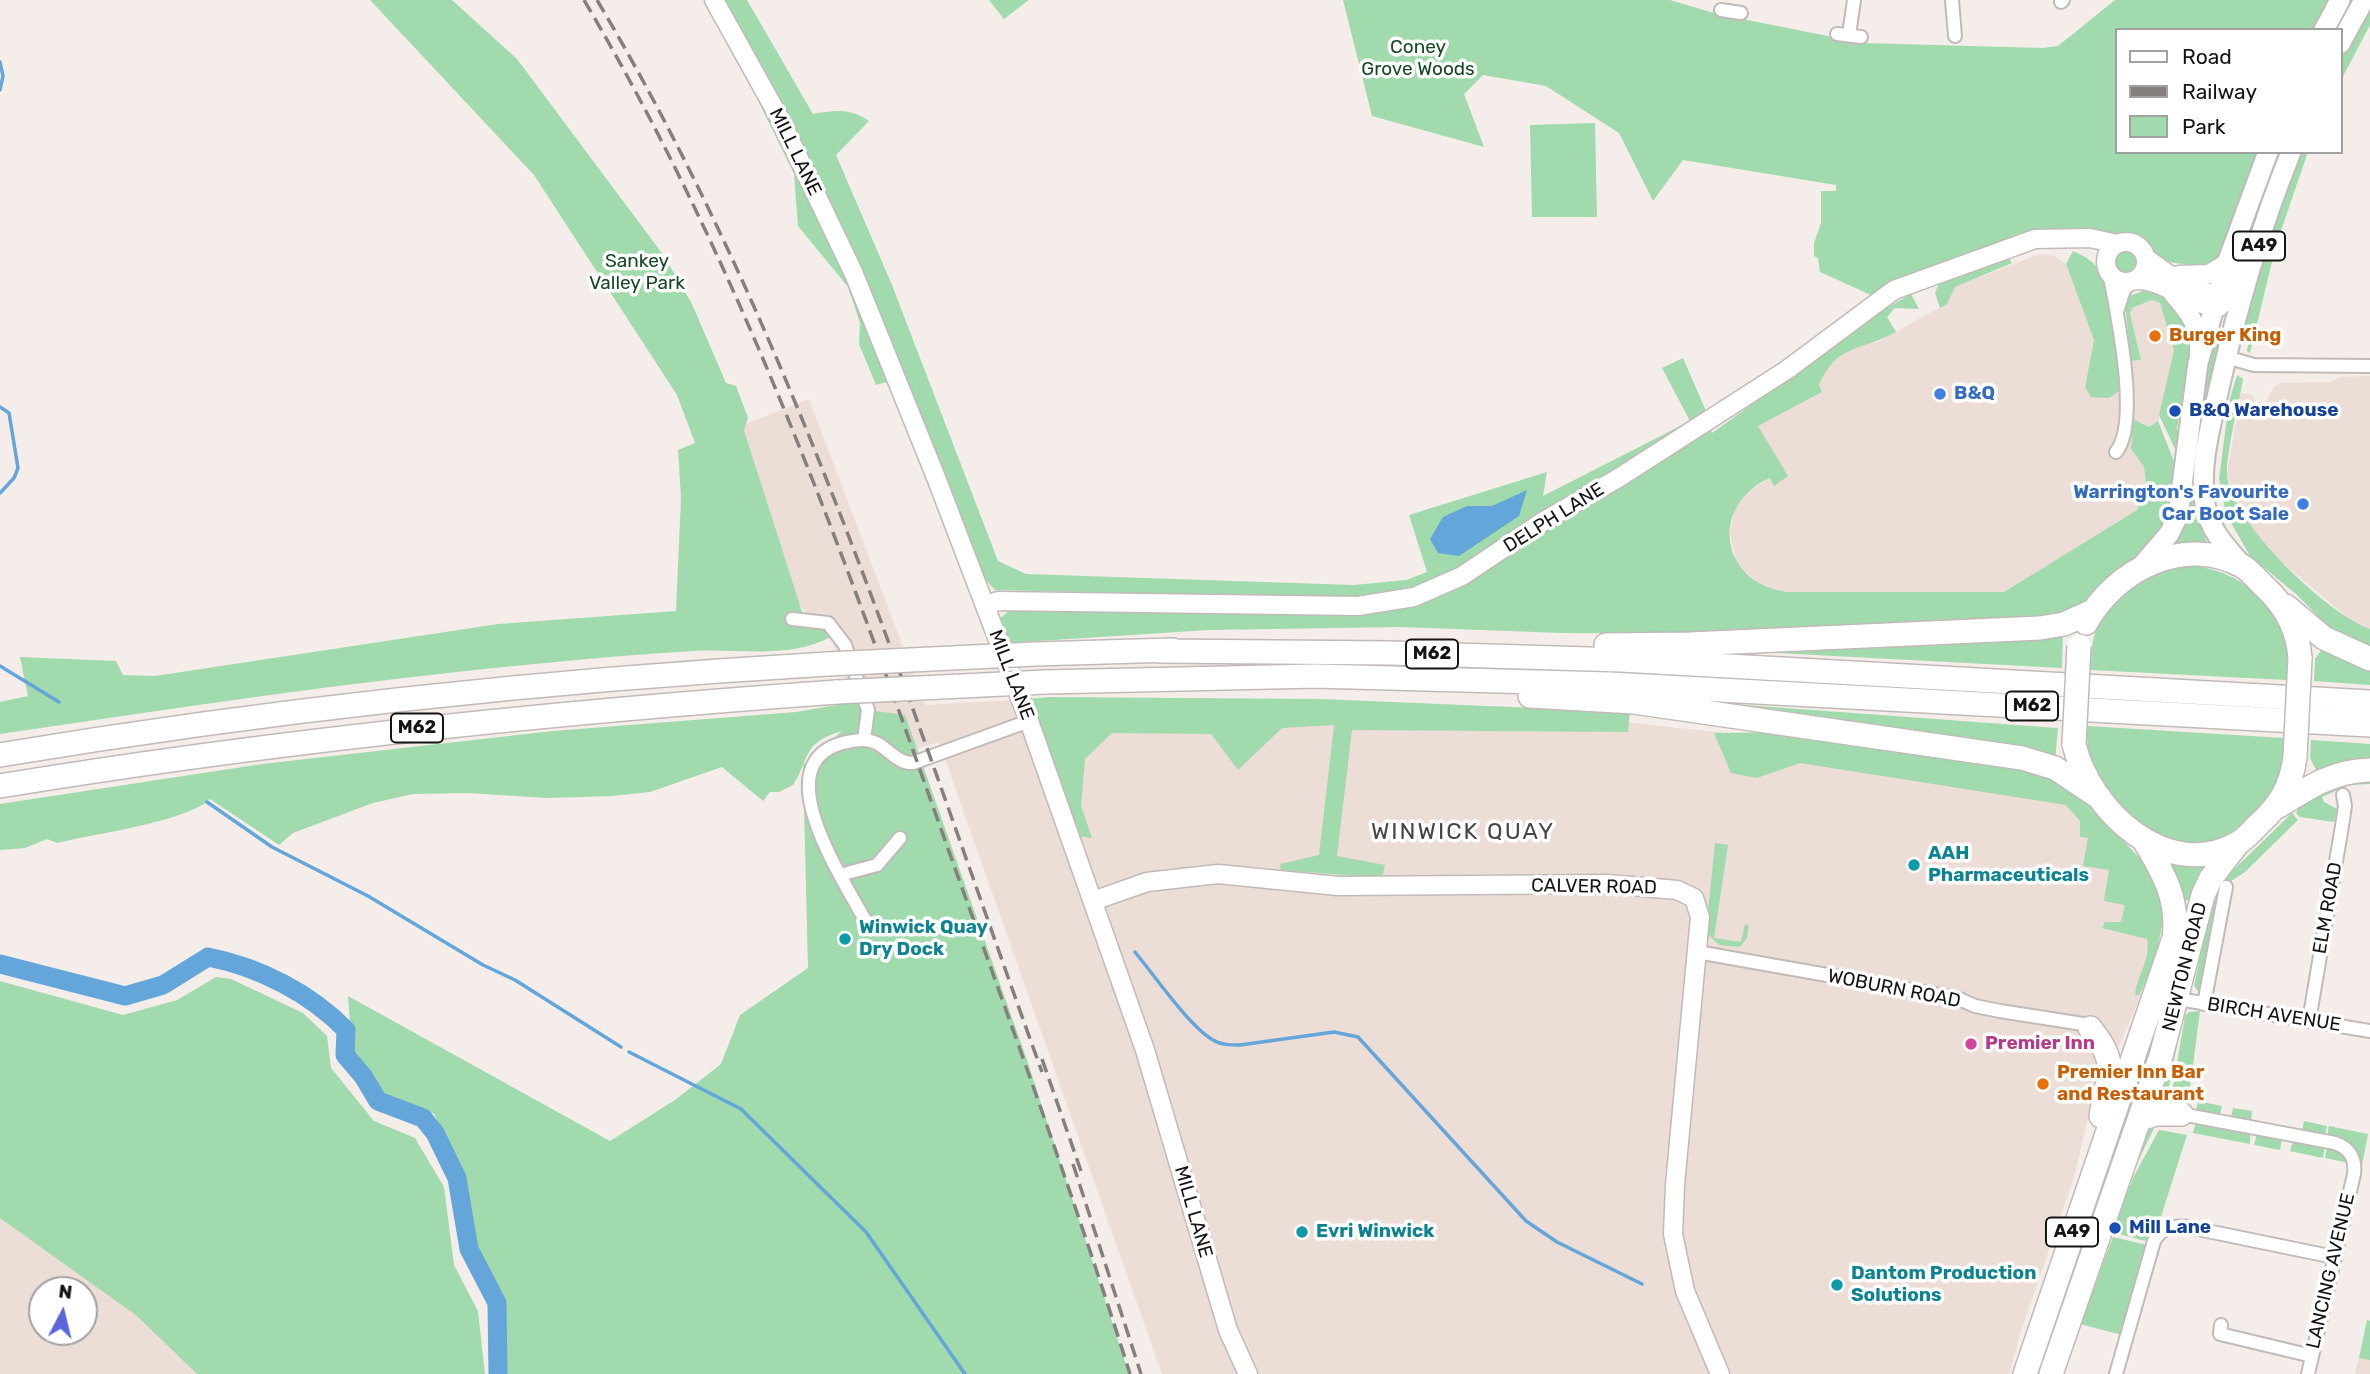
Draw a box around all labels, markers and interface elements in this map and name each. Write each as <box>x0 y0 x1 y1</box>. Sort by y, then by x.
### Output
legend <box>2114 28 2342 154</box>
park label: Coney Grove Woods <box>1361 37 1475 81</box>
text: Road <box>2182 44 2232 69</box>
text: Railway <box>2182 79 2257 104</box>
street label: MILL LANE <box>764 105 826 199</box>
text: Park <box>2182 114 2226 139</box>
road number: A49 <box>2233 232 2285 260</box>
park label: Sankey Valley Park <box>589 251 685 295</box>
place label: Burger King <box>2169 325 2281 347</box>
marker: Burger King <box>2147 328 2163 344</box>
place label: B&Q <box>1954 383 1995 405</box>
marker: B&Q <box>1932 386 1948 402</box>
place label: B&Q Warehouse <box>2189 400 2338 422</box>
marker: B&Q Warehouse <box>2167 403 2183 419</box>
street label: DELPH LANE <box>1500 478 1608 558</box>
place label: Warrington's Favourite Car Boot Sale <box>2073 482 2289 526</box>
marker: Warrington's Favourite Car Boot Sale <box>2295 496 2311 512</box>
street label: MILL LANE <box>983 627 1039 723</box>
road number: M62 <box>1406 640 1458 668</box>
road number: M62 <box>2006 692 2058 720</box>
road number: M62 <box>391 714 443 742</box>
district label: WINWICK QUAY <box>1372 818 1554 846</box>
place label: AAH Pharmaceuticals <box>1928 843 2089 887</box>
marker: AAH Pharmaceuticals <box>1906 857 1922 873</box>
street label: ELM ROAD <box>2309 860 2347 956</box>
street label: CALVER ROAD <box>1531 875 1657 899</box>
street label: NEWTON ROAD <box>2158 900 2212 1034</box>
place label: Winwick Quay Dry Dock <box>859 917 988 961</box>
marker: Winwick Quay Dry Dock <box>837 931 853 947</box>
street label: WOBURN ROAD <box>1826 965 1962 1013</box>
street label: BIRCH AVENUE <box>2206 993 2342 1037</box>
place label: Premier Inn <box>1985 1033 2095 1055</box>
marker: Premier Inn <box>1963 1036 1979 1052</box>
place label: Premier Inn Bar and Restaurant <box>2057 1062 2204 1106</box>
marker: Premier Inn Bar and Restaurant <box>2035 1076 2051 1092</box>
street label: MILL LANE <box>1169 1163 1217 1261</box>
street label: LANCING AVENUE <box>2302 1191 2360 1351</box>
place label: Mill Lane <box>2129 1217 2211 1239</box>
road number: A49 <box>2046 1218 2098 1246</box>
marker: Mill Lane <box>2107 1220 2123 1236</box>
place label: Evri Winwick <box>1316 1221 1434 1243</box>
marker: Evri Winwick <box>1294 1224 1310 1240</box>
place label: Dantom Production Solutions <box>1851 1263 2036 1307</box>
north arrow <box>28 1276 98 1346</box>
marker: Dantom Production Solutions <box>1829 1277 1845 1293</box>
text: N <box>57 1279 74 1304</box>

